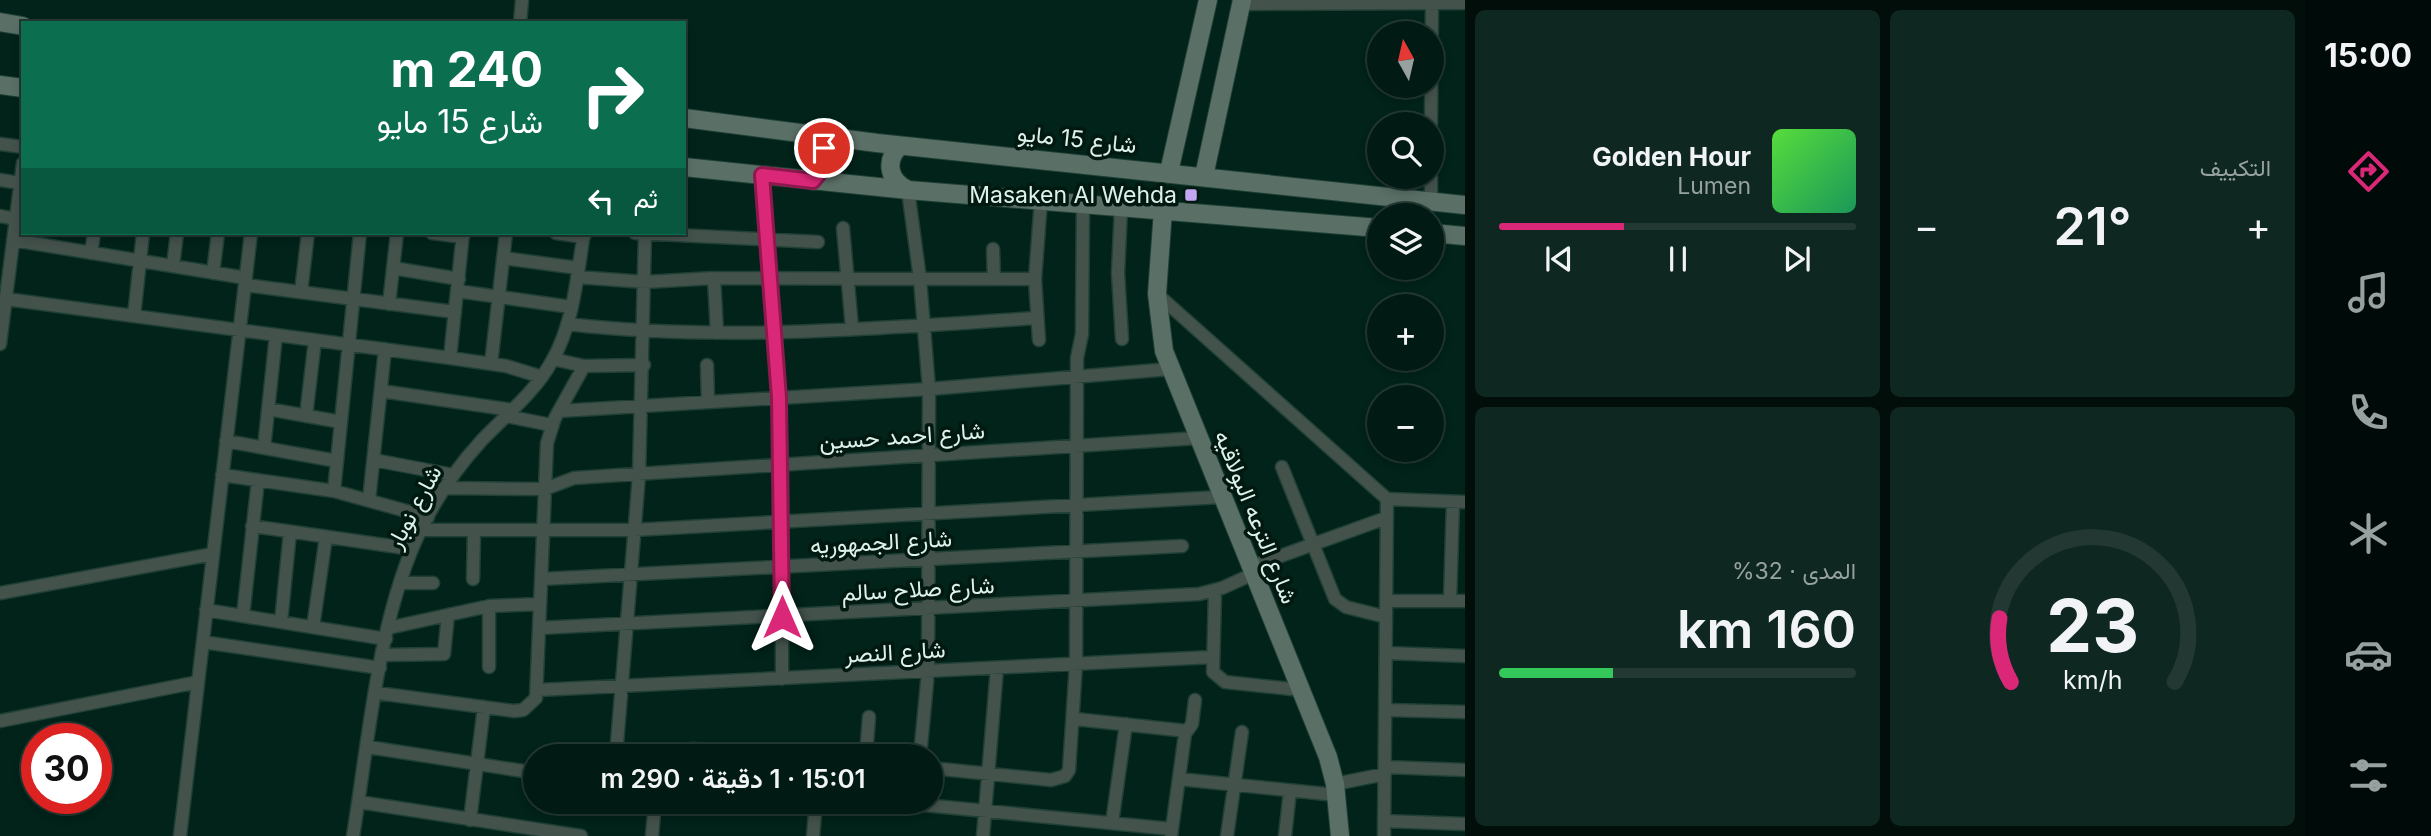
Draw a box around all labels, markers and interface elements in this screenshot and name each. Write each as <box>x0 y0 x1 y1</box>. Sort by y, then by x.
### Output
north arrow <box>1367 21 1444 98</box>
map controls <box>1367 21 1444 462</box>
text: 15:00 <box>2324 36 2412 75</box>
text: 240 m <box>390 40 543 99</box>
icon: right <box>567 49 658 140</box>
text: شارع 15 مايو <box>377 102 543 141</box>
button: search <box>1367 112 1444 189</box>
pin <box>794 118 854 178</box>
street label: شارع 15 مايو <box>1016 119 1138 161</box>
icon: arrive <box>805 129 843 167</box>
text: Golden Hour <box>1592 141 1751 172</box>
icon: directions <box>2344 147 2393 196</box>
text: التكييف <box>2200 154 2271 182</box>
text: Lumen <box>1677 172 1751 200</box>
place label: Masaken Al Wehda <box>969 181 1177 209</box>
icon: left <box>582 182 620 220</box>
text: ثم <box>634 183 658 214</box>
marker: Masaken Al Wehda <box>1183 187 1199 203</box>
text: 21° <box>2053 195 2132 258</box>
button: layers <box>1367 203 1444 280</box>
text: − <box>1914 203 1939 249</box>
text: + <box>2246 203 2271 249</box>
icon: previous <box>1540 240 1578 278</box>
icon: pause <box>1659 240 1697 278</box>
icon: next <box>1778 240 1816 278</box>
icon: music <box>2344 268 2393 317</box>
button: + <box>1367 294 1444 371</box>
button: − <box>1367 385 1444 462</box>
icon: phone <box>2344 388 2393 437</box>
street label: شارع احمد حسين <box>818 416 986 458</box>
street label: شارع الترعه البولاقيه <box>1207 426 1304 608</box>
street label: شارع نوبار <box>380 461 449 555</box>
icon: climate <box>2344 509 2393 558</box>
street label: شارع الجمهوريه <box>809 524 953 562</box>
text: المدى · 32% <box>1732 557 1856 585</box>
street label: شارع صلاح سالم <box>841 571 995 609</box>
position arrow <box>745 580 819 654</box>
text: 23 <box>2046 582 2139 671</box>
text: 160 km <box>1677 598 1856 661</box>
icon: car <box>2344 630 2393 679</box>
street label: شارع النصر <box>843 635 946 671</box>
text: km/h <box>2063 665 2122 695</box>
speed limit sign: 30 <box>21 723 112 814</box>
icon: filters <box>2344 751 2393 800</box>
text: 15:01 · 1 دقيقة · 290 m <box>600 763 866 794</box>

